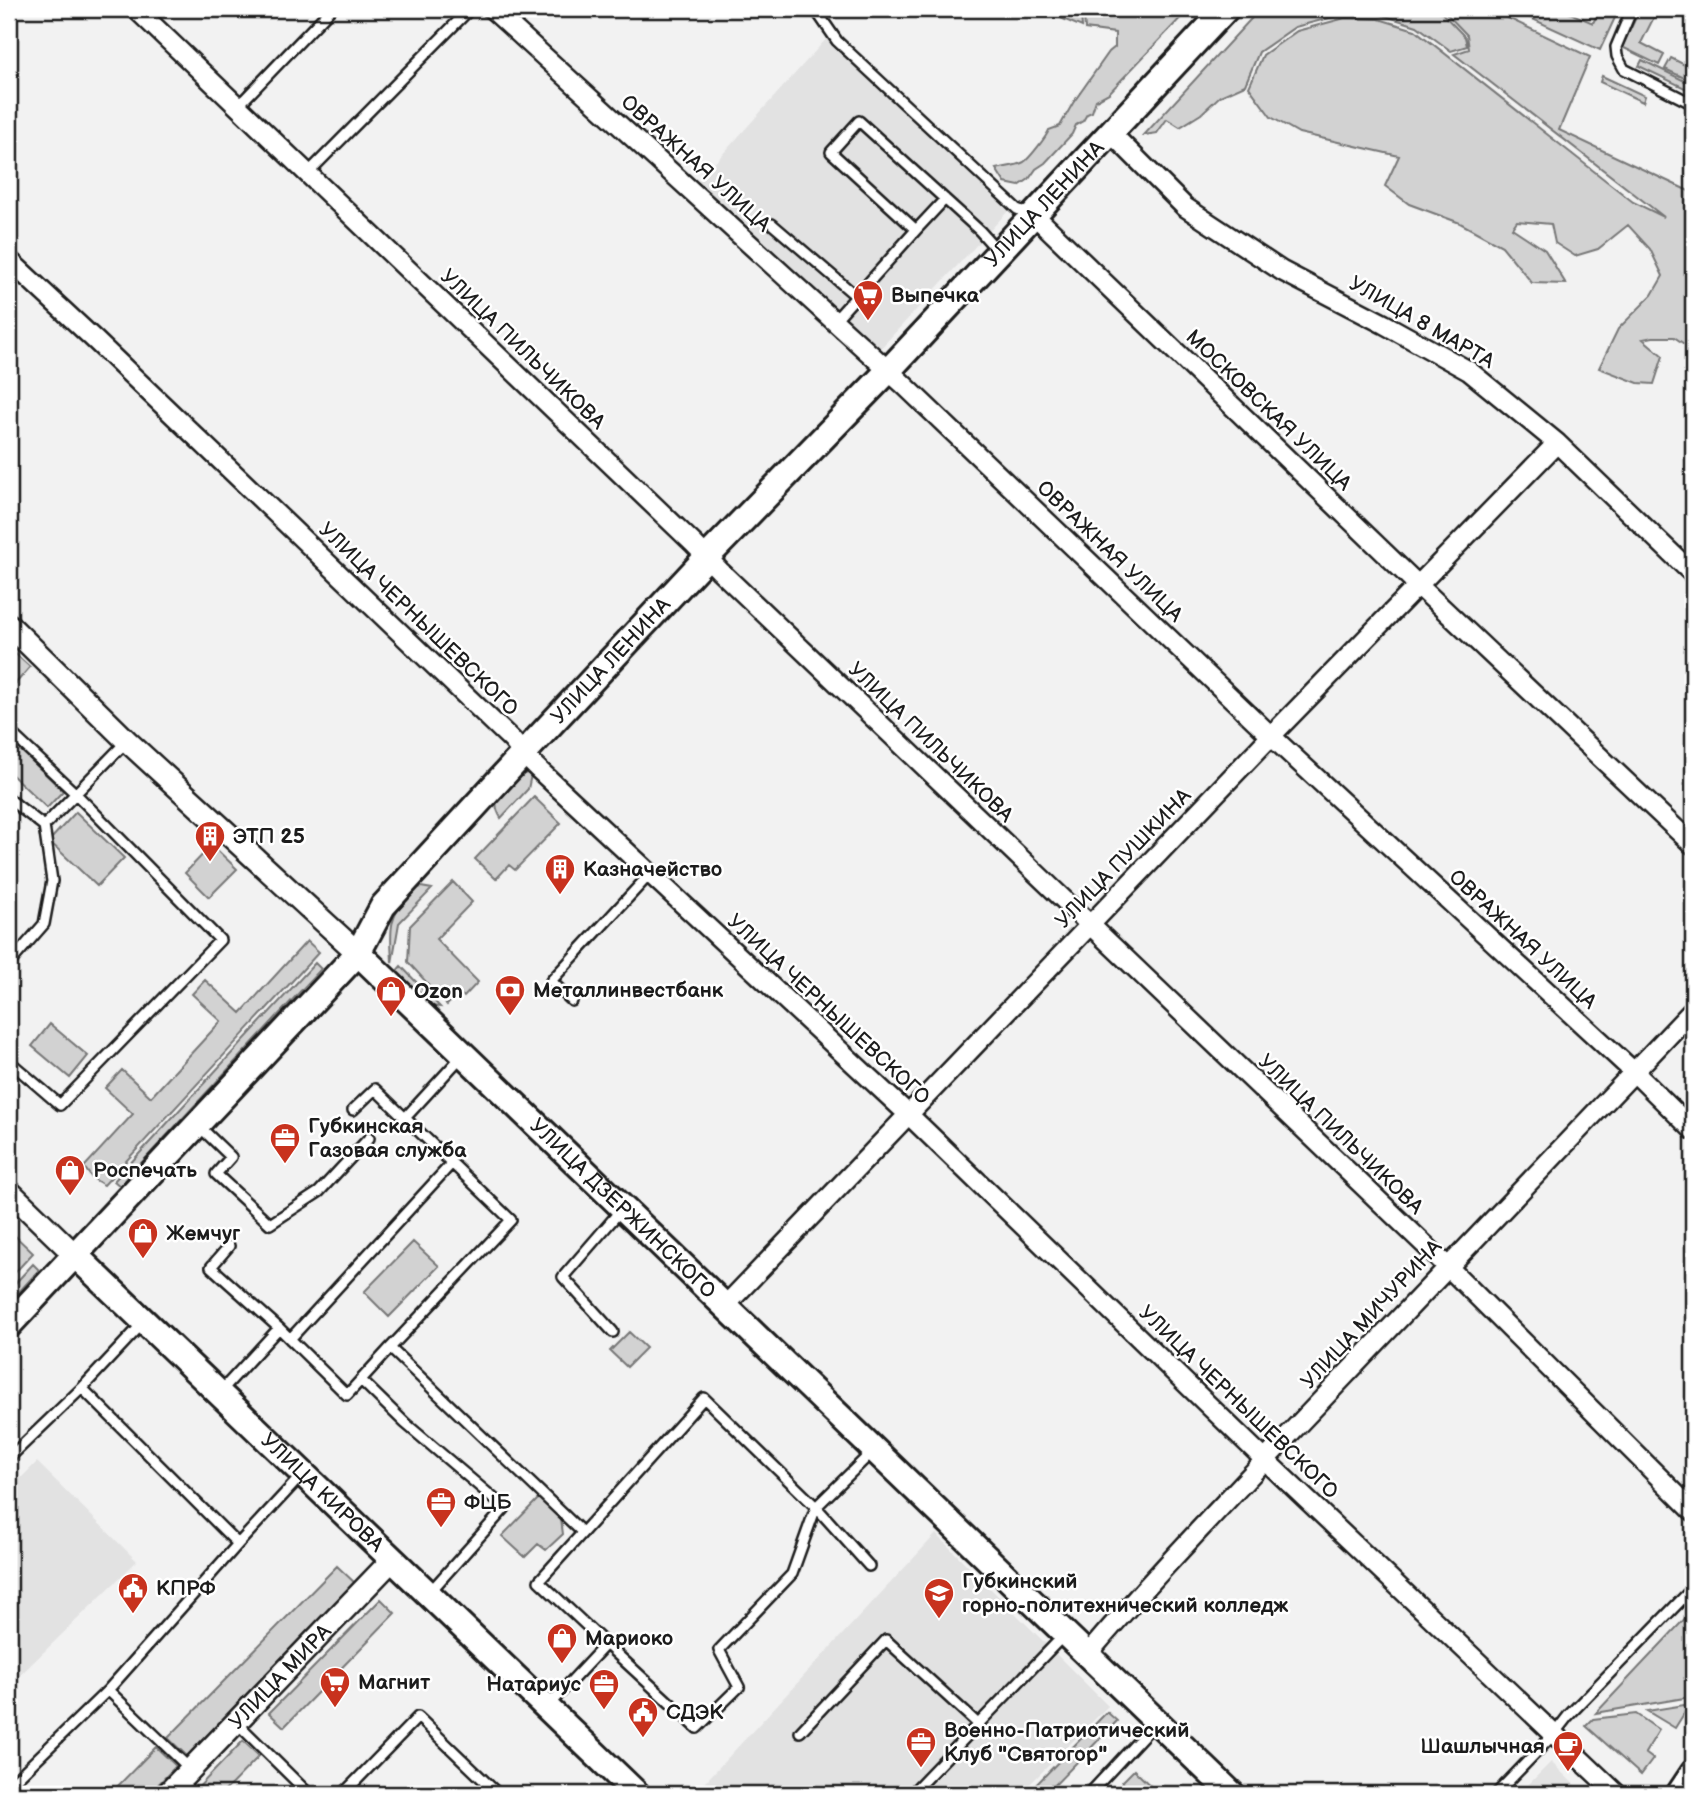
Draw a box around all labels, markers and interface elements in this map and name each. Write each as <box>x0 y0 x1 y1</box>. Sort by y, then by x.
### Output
street label: ОВРАЖНАЯ УЛИЦА <box>616 90 776 237</box>
street label: УЛИЦА ЛЕНИНА <box>980 135 1110 272</box>
street label: УЛИЦА ПИЛЬЧИКОВА <box>435 264 610 435</box>
street label: УЛИЦА 8 МАРТА <box>1345 271 1499 374</box>
supermarket icon: Выпечка <box>851 278 885 322</box>
place label: Выпечка <box>891 283 980 308</box>
street label: МОСКОВСКАЯ УЛИЦА <box>1181 325 1357 496</box>
street label: ОВРАЖНАЯ УЛИЦА <box>1032 475 1188 628</box>
street label: УЛИЦА ЧЕРНЫШЕВСКОГО <box>314 517 524 721</box>
street label: УЛИЦА ЛЕНИНА <box>546 592 676 729</box>
street label: УЛИЦА ПИЛЬЧИКОВА <box>843 657 1018 828</box>
street label: УЛИЦА ПУШКИНА <box>1050 783 1197 933</box>
building icon: ЭТП 25 <box>193 819 227 863</box>
place label: ЭТП 25 <box>233 824 305 849</box>
building icon: Казначейство <box>543 852 577 896</box>
place label: Казначейство <box>583 857 722 882</box>
street label: ОВРАЖНАЯ УЛИЦА <box>1444 864 1602 1014</box>
street label: УЛИЦА ЧЕРНЫШЕВСКОГО <box>722 909 935 1110</box>
bank icon: Металлинвестбанк <box>493 973 527 1017</box>
shop icon: Ozon <box>374 974 408 1018</box>
place label: Металлинвестбанк <box>533 978 724 1003</box>
place label: Ozon <box>414 979 463 1004</box>
street label: УЛИЦА ПИЛЬЧИКОВА <box>1253 1049 1428 1220</box>
street label: УЛИЦА ДЗЕРЖИНСКОГО <box>525 1113 721 1304</box>
place label: Губкинская Газовая служба <box>308 1114 467 1163</box>
office icon: Губкинская Газовая служба <box>268 1121 302 1165</box>
shop icon: Роспечать <box>53 1153 87 1197</box>
place label: Роспечать <box>93 1158 197 1183</box>
shop icon: Жемчуг <box>126 1216 160 1260</box>
place label: Жемчуг <box>166 1221 241 1246</box>
street label: УЛИЦА МИЧУРИНА <box>1296 1234 1447 1394</box>
street label: УЛИЦА ЧЕРНЫШЕВСКОГО <box>1134 1300 1344 1504</box>
street label: УЛИЦА КИРОВА <box>256 1428 389 1558</box>
office icon: ФЦБ <box>424 1485 458 1529</box>
place label: ФЦБ <box>464 1490 511 1515</box>
place label: Губкинский горно-политехнический колледж <box>962 1569 1289 1618</box>
public building icon: КПРФ <box>116 1571 150 1615</box>
place label: КПРФ <box>156 1576 215 1601</box>
school or university icon: Губкинский горно-политехнический колледж <box>922 1576 956 1620</box>
street label: УЛИЦА МИРА <box>224 1619 337 1735</box>
shop icon: Мариоко <box>545 1621 579 1665</box>
place label: Мариоко <box>585 1626 673 1651</box>
supermarket icon: Магнит <box>318 1665 352 1709</box>
office icon: Натариус <box>587 1667 621 1711</box>
place label: Магнит <box>358 1670 430 1695</box>
place label: Натариус <box>486 1672 581 1697</box>
public building icon: СДЭК <box>626 1695 660 1739</box>
place label: СДЭК <box>666 1700 724 1725</box>
place label: Военно-Патриотический Клуб "Святогор" <box>944 1718 1189 1767</box>
office icon: Военно-Патриотический Клуб "Святогор" <box>904 1725 938 1769</box>
cafe icon: Шашлычная <box>1551 1729 1585 1773</box>
place label: Шашлычная <box>1420 1734 1545 1759</box>

